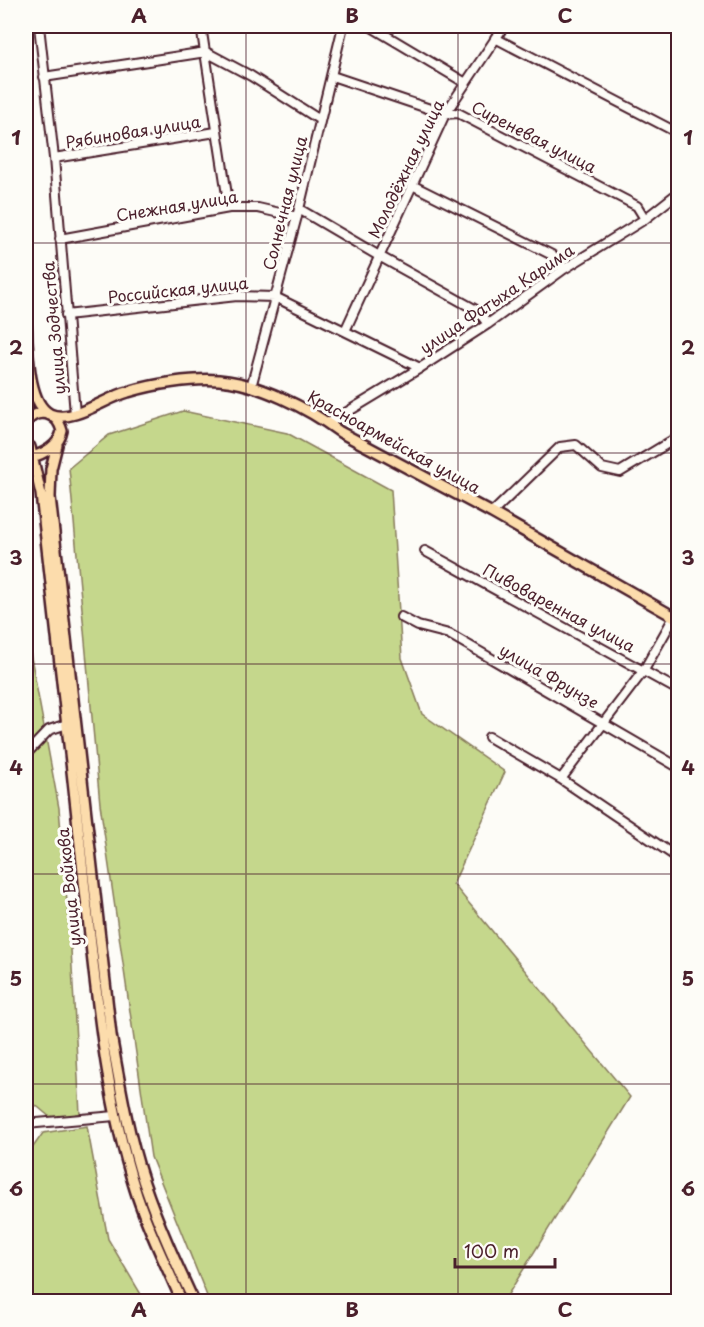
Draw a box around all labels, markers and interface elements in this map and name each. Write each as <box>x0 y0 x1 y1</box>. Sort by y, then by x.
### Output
text: A <box>131 0 147 30</box>
text: B <box>345 0 359 30</box>
text: C <box>557 0 573 30</box>
street label: Сиреневая улица <box>468 94 601 178</box>
street label: Молодёжная улица <box>361 95 449 242</box>
street label: Рябиновая улица <box>63 108 202 154</box>
text: 1 <box>11 122 21 152</box>
text: 1 <box>683 122 693 152</box>
street label: Солнечная улица <box>256 133 312 272</box>
street label: Снежная улица <box>114 184 240 226</box>
street label: улица Фатыха Карима <box>414 237 578 359</box>
street label: улица Зодчества <box>35 261 71 396</box>
street label: Российская улица <box>106 270 249 308</box>
text: 2 <box>9 332 23 362</box>
text: 2 <box>681 332 695 362</box>
street label: Красноармейская улица <box>304 384 485 499</box>
text: 3 <box>9 542 23 572</box>
text: 3 <box>681 542 695 572</box>
street label: Пивоваренная улица <box>479 557 640 657</box>
street label: улица Фрунзе <box>495 637 604 713</box>
text: 4 <box>9 752 23 782</box>
text: 4 <box>681 752 695 782</box>
street label: улица Войкова <box>50 827 86 947</box>
text: 5 <box>10 963 22 993</box>
text: 5 <box>682 963 694 993</box>
text: 6 <box>9 1173 23 1203</box>
text: 6 <box>681 1173 695 1203</box>
scale bar <box>455 1231 556 1269</box>
text: 100 m <box>464 1237 519 1264</box>
text: A <box>131 1294 147 1324</box>
text: B <box>345 1294 359 1324</box>
text: C <box>557 1294 573 1324</box>

